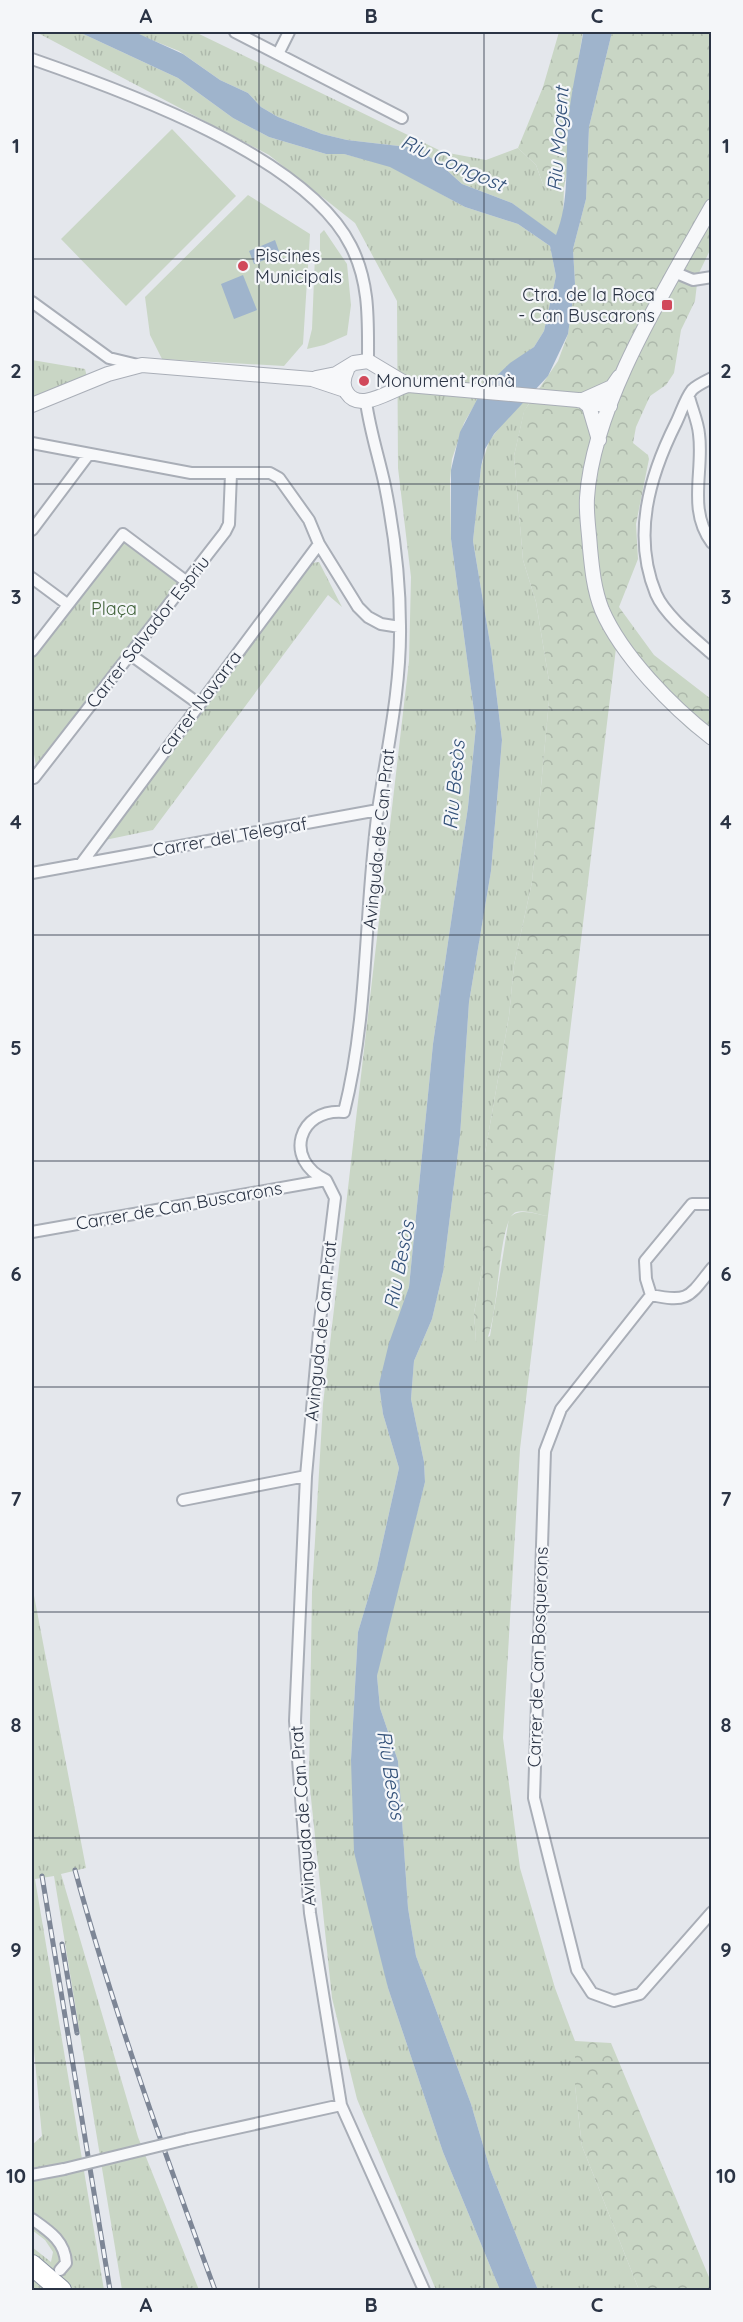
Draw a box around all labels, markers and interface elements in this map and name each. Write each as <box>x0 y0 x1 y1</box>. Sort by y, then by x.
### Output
text: A <box>140 3 153 28</box>
text: B <box>364 3 378 28</box>
text: C <box>591 3 604 28</box>
water label: Riu Mogent <box>541 84 574 192</box>
water label: Riu Congost <box>397 128 511 198</box>
text: 1 <box>12 133 20 158</box>
text: 1 <box>722 133 730 158</box>
place label: Piscines Municipals <box>255 244 342 288</box>
marker: Piscines Municipals <box>236 259 250 273</box>
place label: Ctra. de la Roca - Can Buscarons <box>518 283 655 327</box>
marker: Ctra. de la Roca - Can Buscarons <box>660 298 674 312</box>
text: 2 <box>10 358 22 383</box>
text: 2 <box>720 358 732 383</box>
place label: Monument romà <box>376 369 515 392</box>
marker: Monument romà <box>357 374 371 388</box>
street label: Carrer Salvador Espriu <box>81 551 214 713</box>
text: 3 <box>11 584 21 609</box>
text: 3 <box>721 584 731 609</box>
park label: Plaça <box>91 597 137 620</box>
street label: carrer Navarra <box>153 646 246 759</box>
water label: Riu Besòs <box>437 738 470 831</box>
street label: Avinguda de Can Prat <box>358 748 399 930</box>
text: 4 <box>10 809 22 834</box>
text: 4 <box>720 809 732 834</box>
street label: Carrer del Telegraf <box>151 812 309 861</box>
text: 5 <box>10 1035 22 1060</box>
text: 5 <box>720 1035 732 1060</box>
street label: Carrer de Can Buscarons <box>74 1176 284 1235</box>
water label: Riu Besòs <box>378 1217 420 1311</box>
street label: Avinguda de Can Prat <box>300 1240 341 1422</box>
text: 6 <box>10 1261 22 1286</box>
text: 6 <box>720 1261 732 1286</box>
text: 7 <box>11 1486 22 1511</box>
text: 7 <box>721 1486 732 1511</box>
street label: Carrer de Can Bosquerons <box>522 1546 553 1768</box>
text: 8 <box>11 1712 22 1737</box>
text: 8 <box>721 1712 732 1737</box>
street label: Avinguda de Can Prat <box>285 1725 320 1907</box>
water label: Riu Besòs <box>372 1729 411 1823</box>
text: 9 <box>10 1937 22 1962</box>
text: 9 <box>720 1937 732 1962</box>
text: 10 <box>6 2163 26 2188</box>
text: 10 <box>716 2163 736 2188</box>
text: A <box>140 2292 153 2317</box>
text: B <box>364 2292 378 2317</box>
text: C <box>591 2292 604 2317</box>

